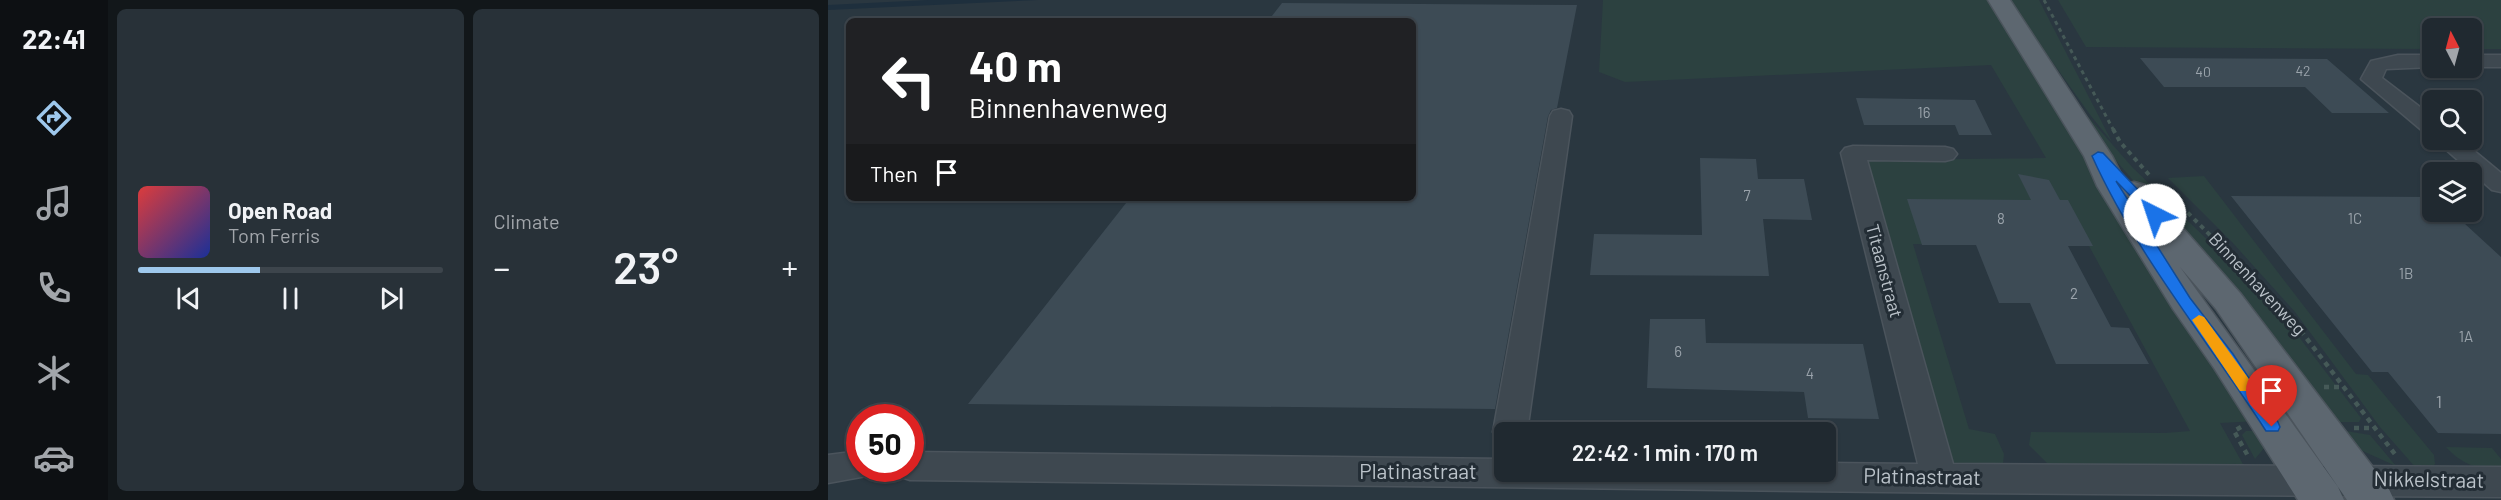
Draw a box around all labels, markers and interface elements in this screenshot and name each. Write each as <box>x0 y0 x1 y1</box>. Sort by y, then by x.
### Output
north arrow <box>2422 18 2482 78</box>
map controls <box>2422 18 2482 222</box>
text: 22:41 <box>22 22 86 54</box>
text: 40 m <box>969 40 1062 90</box>
icon: left <box>870 42 948 120</box>
house number: 42 <box>2295 62 2311 79</box>
house number: 40 <box>2195 63 2211 80</box>
button: search <box>2422 90 2482 150</box>
text: Binnenhavenweg <box>969 91 1168 123</box>
icon: directions <box>33 97 75 139</box>
house number: 16 <box>1918 103 1930 121</box>
icon: arrive <box>930 156 963 189</box>
text: Then <box>870 160 918 186</box>
button: layers <box>2422 162 2482 222</box>
icon: music <box>33 182 75 224</box>
position arrow <box>2123 183 2187 247</box>
house number: 7 <box>1743 186 1751 204</box>
text: Open Road <box>228 197 332 223</box>
text: Climate <box>494 209 560 233</box>
house number: 8 <box>1997 209 2005 227</box>
house number: 1C <box>2348 209 2362 227</box>
street label: Titaanstraat <box>1862 222 1908 320</box>
text: Tom Ferris <box>228 223 320 247</box>
street label: Binnenhavenweg <box>2205 227 2311 339</box>
text: 23° <box>613 239 678 293</box>
text: − <box>494 247 510 287</box>
text: + <box>782 247 798 287</box>
house number: 1B <box>2399 264 2413 282</box>
icon: phone <box>33 267 75 309</box>
icon: previous <box>172 282 205 315</box>
icon: pause <box>274 282 307 315</box>
icon: next <box>375 282 408 315</box>
house number: 2 <box>2070 284 2078 302</box>
house number: 1A <box>2459 327 2473 345</box>
house number: 6 <box>1674 342 1682 360</box>
icon: climate <box>33 352 75 394</box>
house number: 4 <box>1806 364 1814 382</box>
pin <box>2246 365 2297 427</box>
icon: arrive <box>2255 374 2288 407</box>
house number: 1 <box>2436 390 2442 412</box>
speed limit sign: 50 <box>846 404 924 482</box>
icon: car <box>33 437 75 479</box>
text: 22:42 · 1 min · 170 m <box>1572 439 1758 465</box>
street label: Platinastraat <box>1359 458 1477 483</box>
street label: Platinastraat <box>1863 462 1981 489</box>
street label: Nikkelstraat <box>2374 465 2485 492</box>

